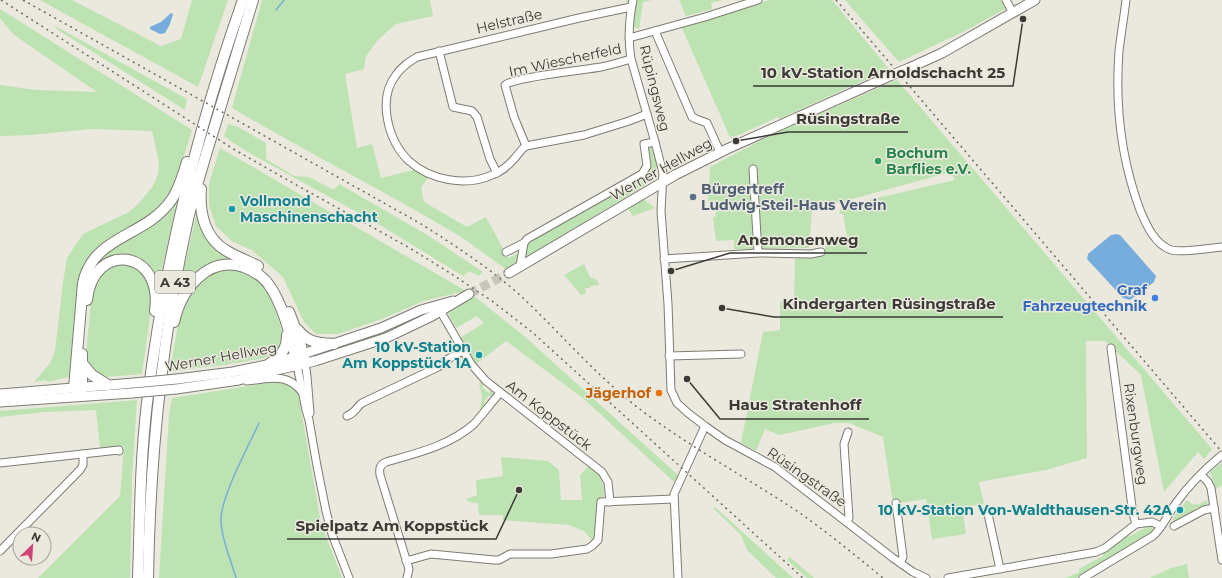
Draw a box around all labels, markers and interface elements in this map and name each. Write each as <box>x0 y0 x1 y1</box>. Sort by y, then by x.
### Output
street label: Helstraße <box>474 5 544 37</box>
street label: Im Wiescherfeld <box>507 39 623 81</box>
street label: Rüpingsweg <box>636 43 674 133</box>
callout: 10 kV-Station Arnoldschacht 25 <box>753 59 1013 86</box>
text: 10 kV-Station Arnoldschacht 25 <box>761 63 1005 82</box>
callout: Rüsingstraße <box>788 105 908 132</box>
text: Rüsingstraße <box>796 109 900 128</box>
street label: Werner Hellweg <box>607 134 715 204</box>
place label: Bochum Barflies e.V. <box>886 144 972 178</box>
marker: Bochum Barflies e.V. <box>873 156 883 166</box>
place label: Bürgertreff Ludwig-Steil-Haus Verein <box>701 180 887 214</box>
place label: Vollmond Maschinenschacht <box>239 192 378 226</box>
marker: Bürgertreff Ludwig-Steil-Haus Verein <box>688 192 698 202</box>
marker: Vollmond Maschinenschacht <box>227 204 237 214</box>
callout: Anemonenweg <box>730 226 867 253</box>
text: Anemonenweg <box>737 230 858 249</box>
road number: A 43 <box>155 271 195 293</box>
place label: Graf Fahrzeugtechnik <box>1023 281 1148 315</box>
callout: Kindergarten Rüsingstraße <box>774 290 1003 317</box>
marker: Graf Fahrzeugtechnik <box>1150 293 1160 303</box>
text: Kindergarten Rüsingstraße <box>782 294 996 313</box>
street label: Werner Hellweg <box>164 338 278 376</box>
place label: 10 kV-Station Am Koppstück 1A <box>341 338 471 372</box>
marker: 10 kV-Station Am Koppstück 1A <box>474 350 484 360</box>
street label: Am Koppstück <box>502 376 596 454</box>
street label: Rixenburgweg <box>1120 382 1152 486</box>
place label: Jägerhof <box>585 384 652 402</box>
marker: Jägerhof <box>654 388 664 398</box>
callout: Haus Stratenhoff <box>720 392 869 419</box>
text: Haus Stratenhoff <box>728 395 863 414</box>
street label: Rüsingstraße <box>764 443 850 511</box>
place label: 10 kV-Station Von-Waldthausen-Str. 42A <box>878 501 1172 519</box>
marker: 10 kV-Station Von-Waldthausen-Str. 42A <box>1175 505 1185 515</box>
callout: Spielpatz Am Koppstück <box>287 512 496 539</box>
text: Spielpatz Am Koppstück <box>296 516 489 535</box>
north arrow <box>12 526 52 566</box>
text: N <box>29 529 43 545</box>

